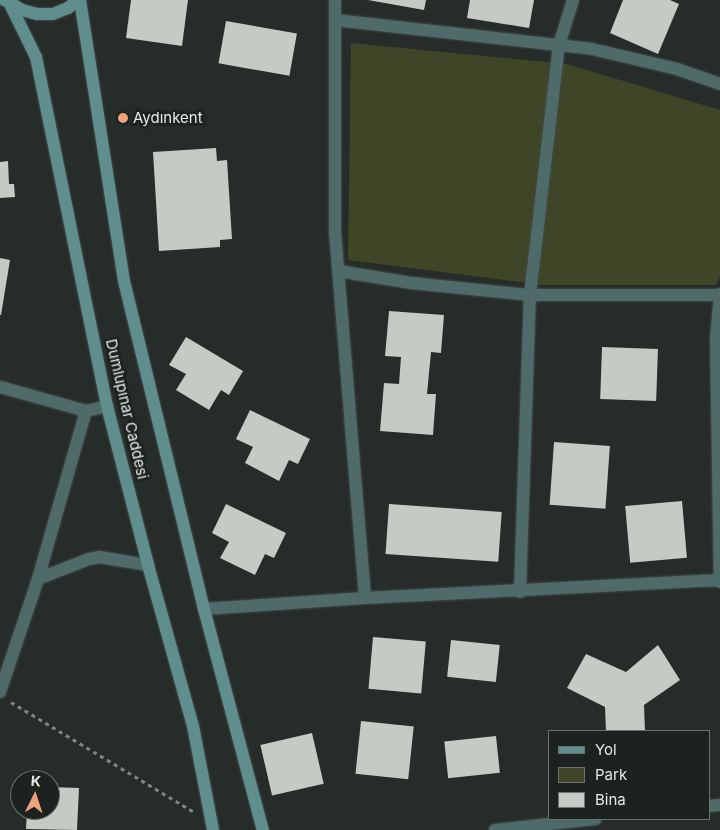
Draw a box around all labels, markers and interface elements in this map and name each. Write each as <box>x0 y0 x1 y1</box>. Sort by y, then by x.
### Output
place label: Aydınkent <box>133 109 203 127</box>
marker: Aydınkent <box>117 112 129 124</box>
street label: Dumlupınar Caddesi <box>102 337 152 481</box>
legend <box>548 730 710 820</box>
text: Yol <box>595 740 617 759</box>
text: Park <box>595 765 627 784</box>
north arrow <box>10 770 60 820</box>
text: K <box>30 772 42 789</box>
text: Bina <box>595 790 626 809</box>

